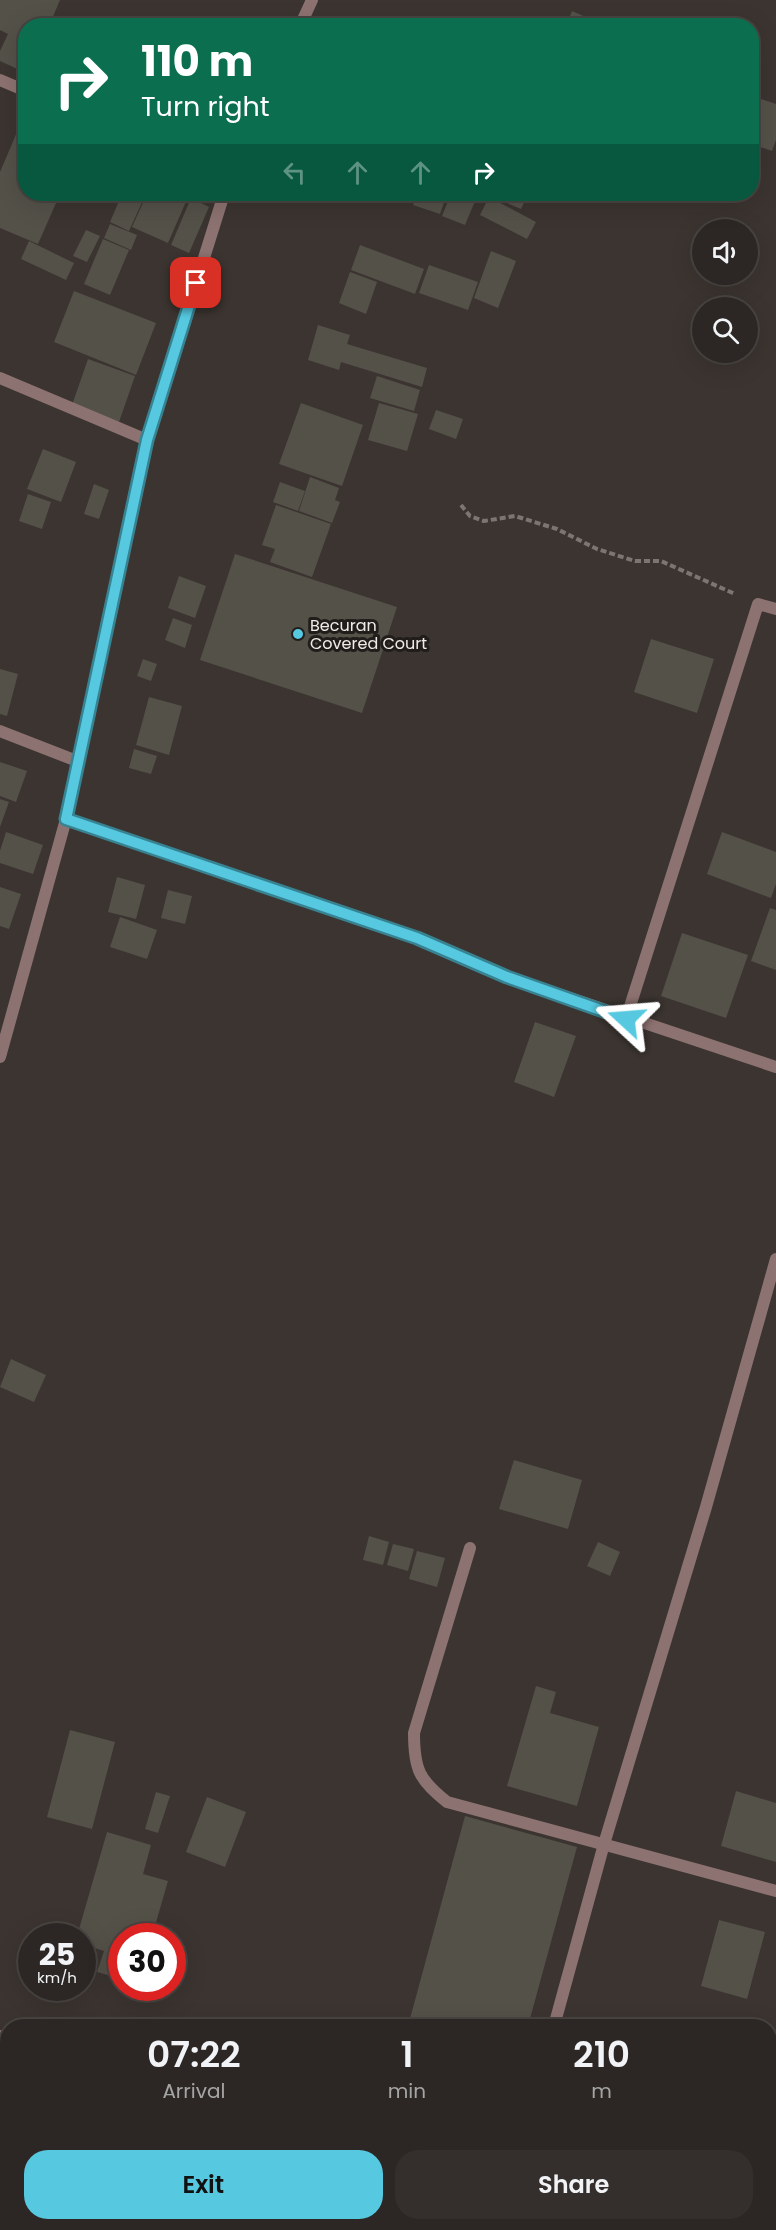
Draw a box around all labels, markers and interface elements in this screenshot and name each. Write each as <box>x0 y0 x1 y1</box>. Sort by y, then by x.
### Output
text: 110 m <box>141 32 253 91</box>
icon: right <box>42 42 120 120</box>
text: Turn right <box>141 88 270 125</box>
icon: left <box>278 156 311 189</box>
icon: ahead <box>341 156 374 189</box>
icon: ahead <box>404 156 437 189</box>
icon: right <box>467 156 500 189</box>
map controls <box>692 219 758 363</box>
button: sound <box>692 219 758 285</box>
pin <box>170 257 221 308</box>
icon: arrive <box>179 266 212 299</box>
button: search <box>692 297 758 363</box>
place label: Becuran Covered Court <box>310 614 427 655</box>
marker: Becuran Covered Court <box>291 627 305 641</box>
position arrow <box>594 987 658 1051</box>
speed limit sign: 30 <box>108 1923 186 2001</box>
text: 25 <box>39 1933 75 1976</box>
text: km/h <box>37 1967 77 1988</box>
text: 07:22 <box>147 2029 241 2080</box>
text: 1 <box>400 2029 413 2080</box>
text: 210 <box>573 2029 630 2080</box>
text: Arrival <box>162 2077 225 2105</box>
text: min <box>388 2077 426 2105</box>
text: m <box>591 2077 612 2105</box>
button: Exit <box>24 2150 383 2219</box>
button: Share <box>395 2150 753 2219</box>

